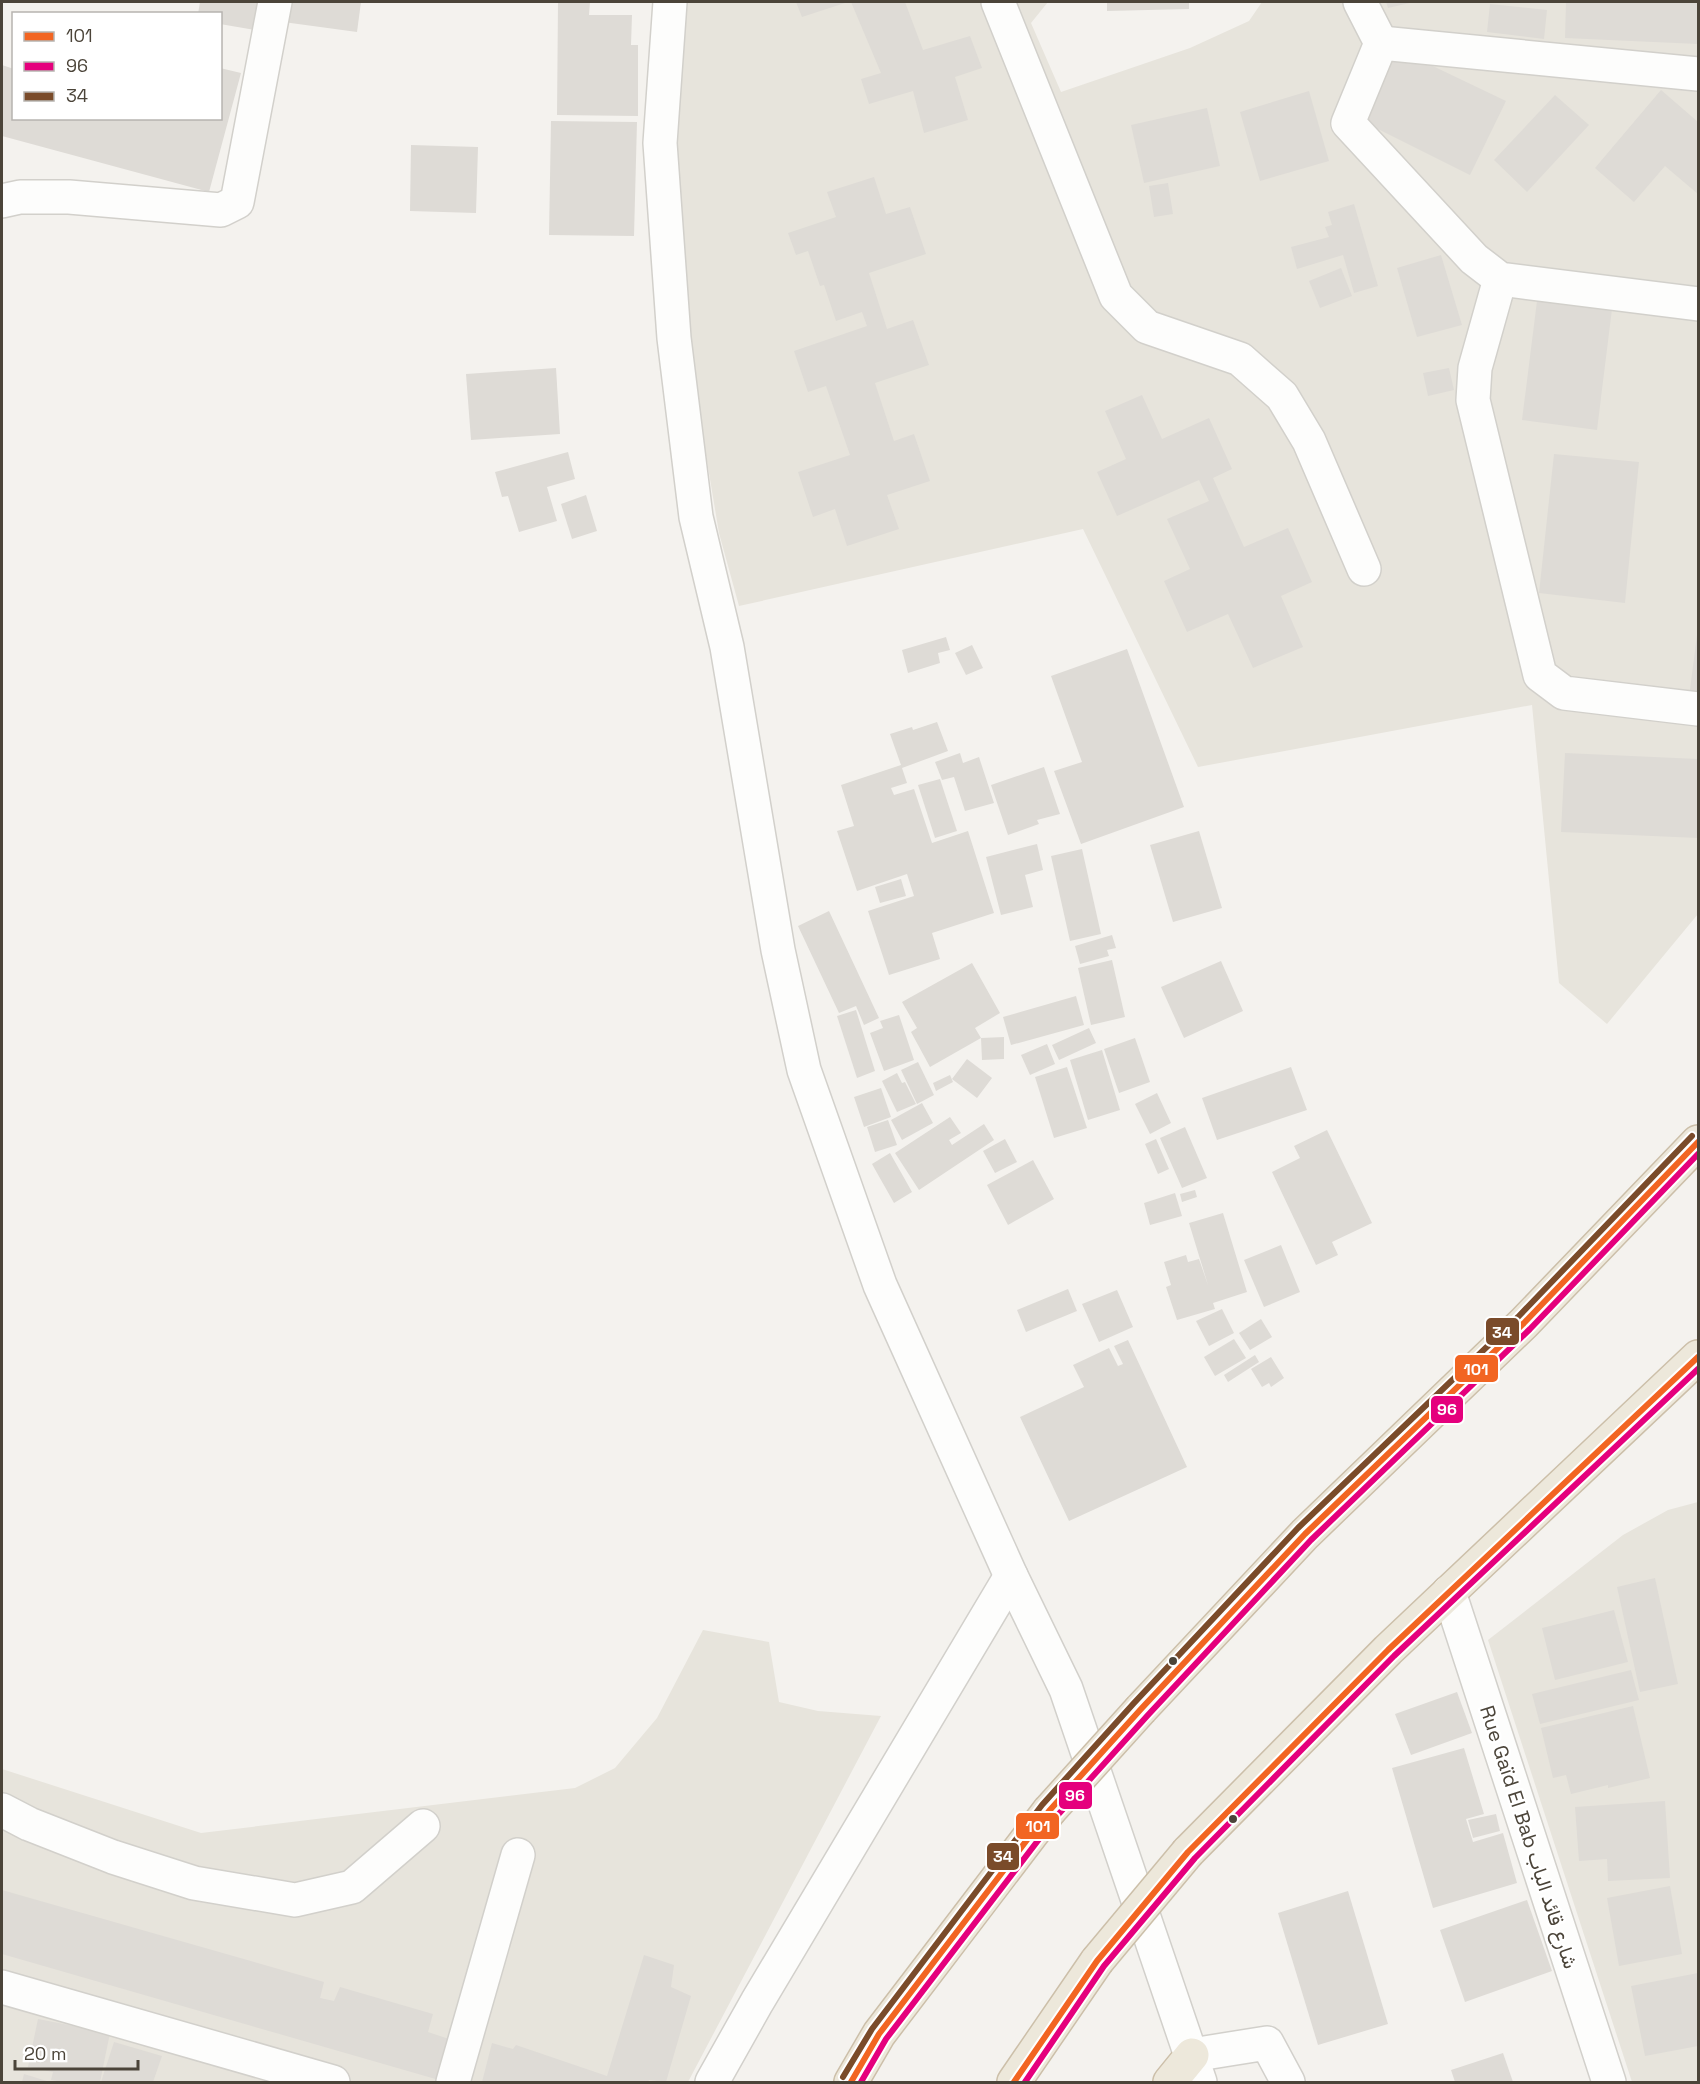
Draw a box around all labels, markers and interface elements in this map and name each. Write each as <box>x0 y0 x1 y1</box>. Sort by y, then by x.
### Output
legend <box>12 12 222 120</box>
text: 101 <box>66 24 93 47</box>
text: 96 <box>66 54 88 77</box>
text: 34 <box>66 84 88 107</box>
line badge: 34 <box>1485 1317 1520 1346</box>
text: 34 <box>1492 1322 1512 1343</box>
line badge: 101 <box>1454 1354 1499 1383</box>
text: 101 <box>1464 1359 1488 1380</box>
line badge: 96 <box>1430 1395 1464 1424</box>
text: 96 <box>1437 1399 1457 1420</box>
unlabelled marker <box>1167 1655 1179 1667</box>
street label: Rue Gaïd El Bab شارع قائد الباب <box>1473 1702 1584 1972</box>
line badge: 96 <box>1058 1781 1093 1810</box>
text: 96 <box>1065 1785 1085 1806</box>
line badge: 101 <box>1015 1812 1060 1840</box>
unlabelled marker <box>1227 1813 1239 1825</box>
text: 101 <box>1026 1816 1050 1837</box>
line badge: 34 <box>986 1842 1020 1871</box>
text: 34 <box>993 1846 1013 1867</box>
scale bar <box>15 2033 138 2071</box>
text: 20 m <box>24 2042 67 2065</box>

